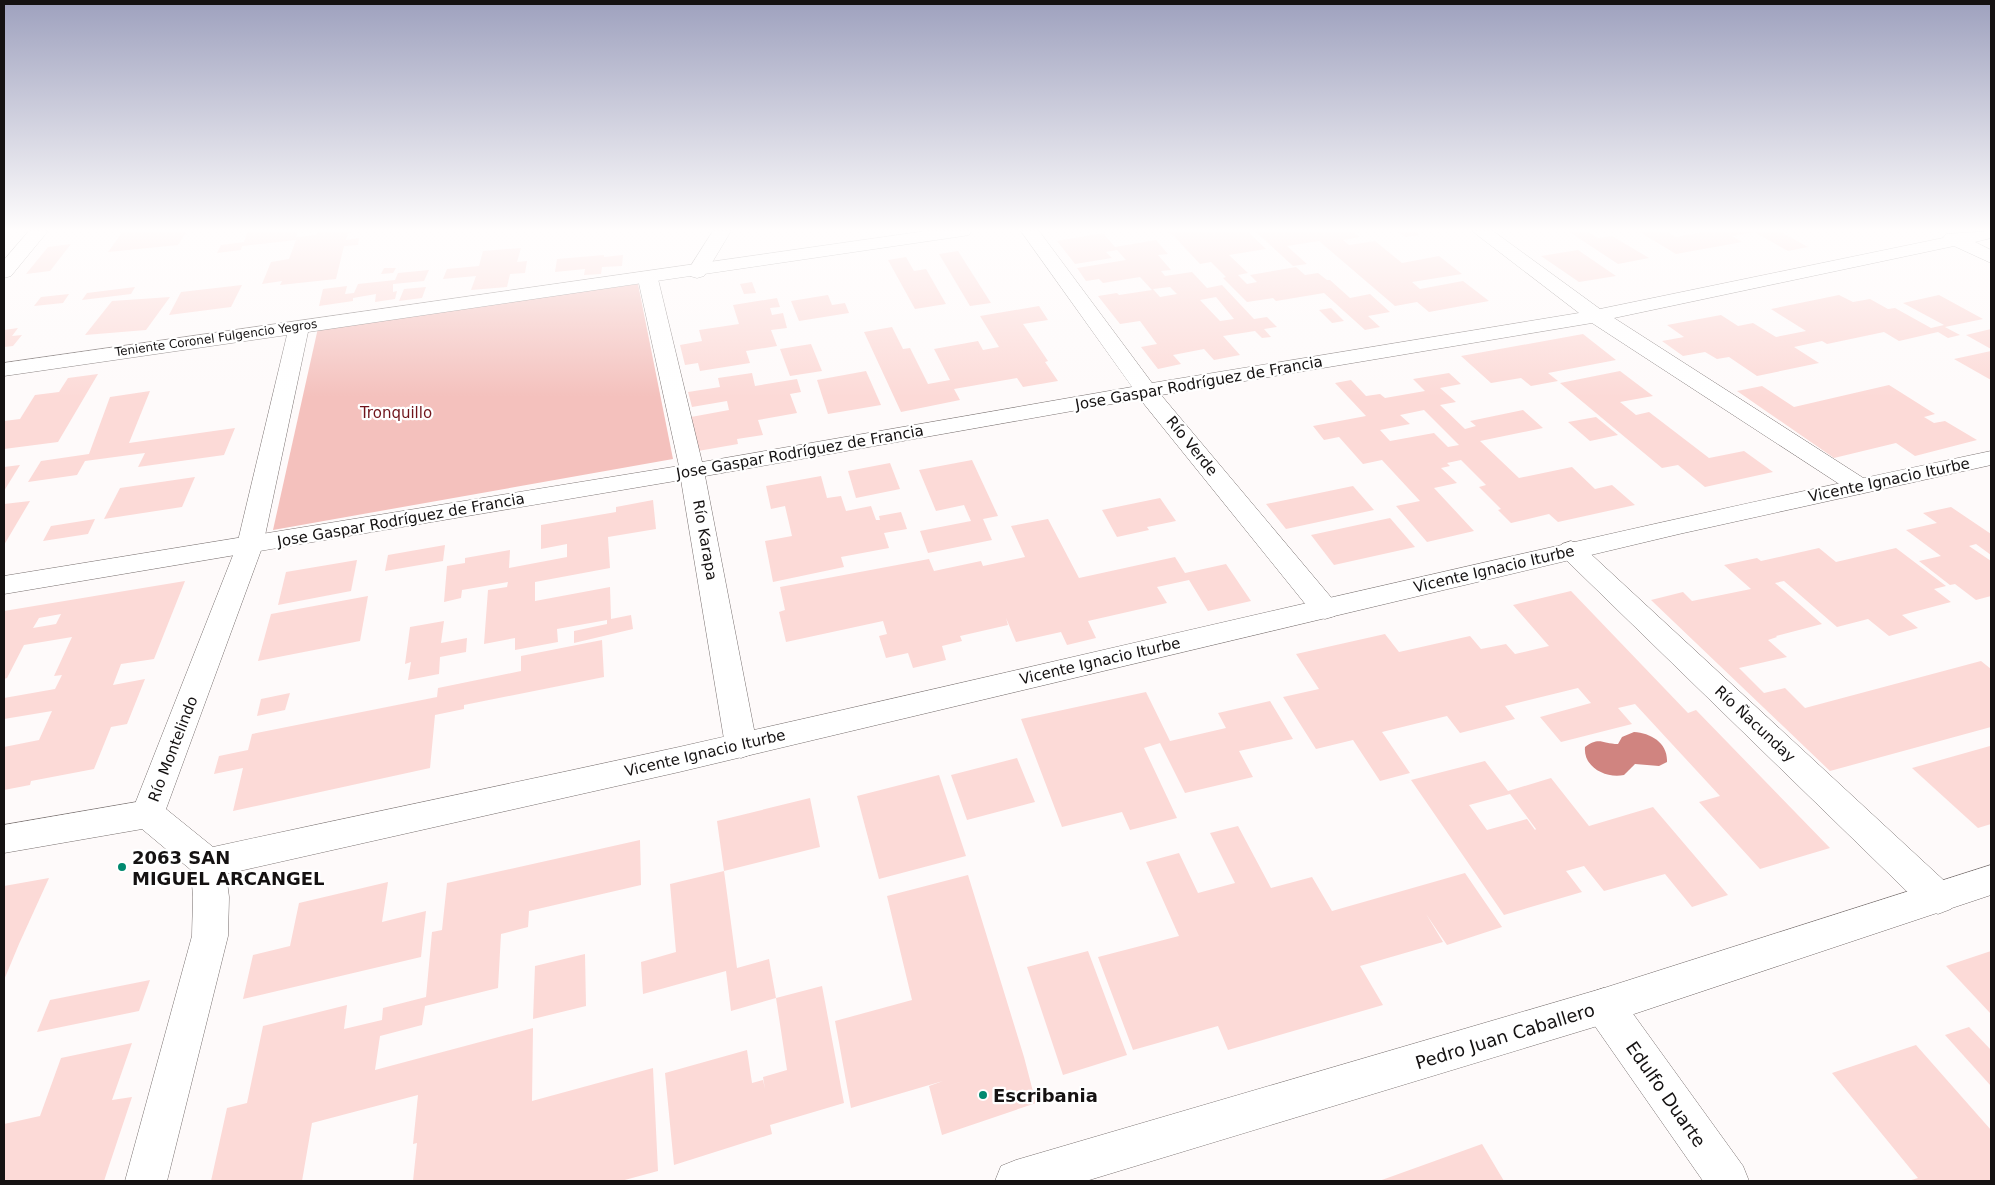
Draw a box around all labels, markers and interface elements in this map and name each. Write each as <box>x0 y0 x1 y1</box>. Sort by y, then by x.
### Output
street label: Teniente Coronel Fulgencio Yegros <box>113 317 318 359</box>
street label: Jose Gaspar Rodríguez de Francia <box>1073 352 1324 414</box>
park label: Tronquillo <box>359 404 432 422</box>
street label: Río Verde <box>1163 413 1221 479</box>
street label: Jose Gaspar Rodríguez de Francia <box>674 421 925 483</box>
street label: Vicente Ignacio Iturbe <box>1807 454 1971 506</box>
street label: Jose Gaspar Rodríguez de Francia <box>275 489 526 551</box>
street label: Río Karapa <box>689 498 721 582</box>
street label: Vicente Ignacio Iturbe <box>1412 542 1576 596</box>
street label: Vicente Ignacio Iturbe <box>1018 634 1182 688</box>
street label: Río Ñacunday <box>1711 681 1800 766</box>
street label: Río Montelindo <box>145 694 201 804</box>
street label: Vicente Ignacio Iturbe <box>623 726 787 780</box>
place label: 2063 SAN MIGUEL ARCANGEL <box>132 847 325 889</box>
marker: 2063 SAN MIGUEL ARCANGEL <box>116 861 128 873</box>
street label: Pedro Juan Caballero <box>1413 999 1597 1073</box>
street label: Edulfo Duarte <box>1622 1037 1710 1151</box>
place label: Escribania <box>993 1085 1098 1106</box>
marker: Escribania <box>977 1089 989 1101</box>

